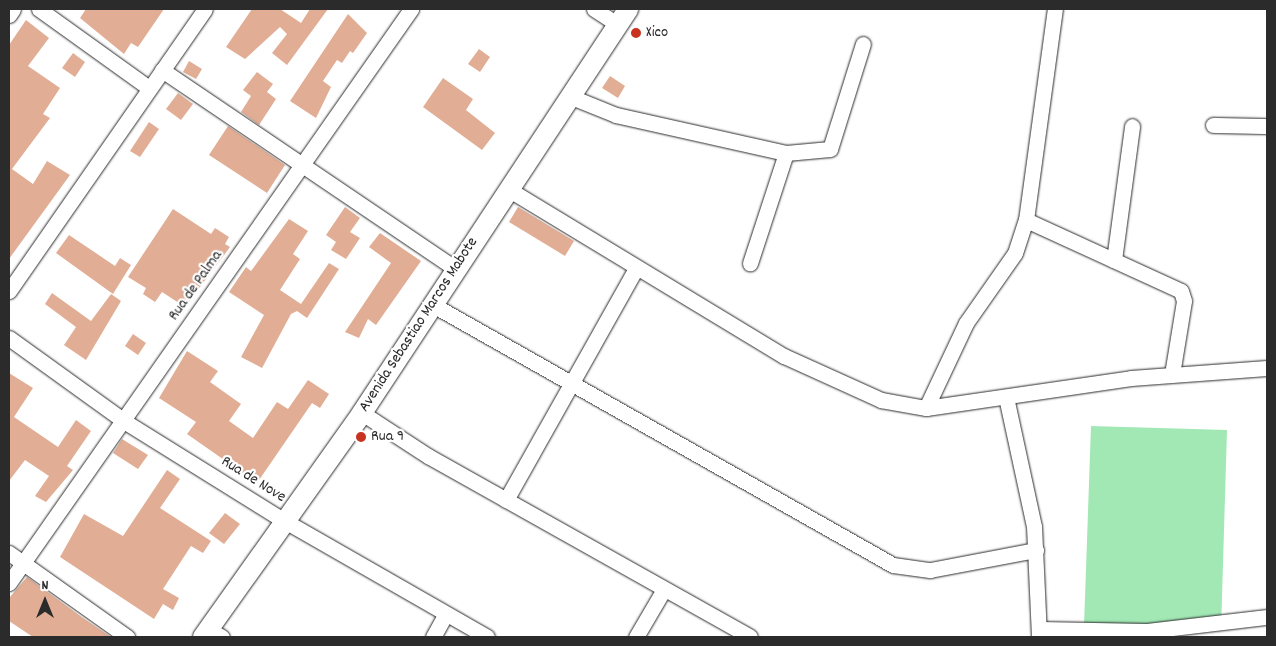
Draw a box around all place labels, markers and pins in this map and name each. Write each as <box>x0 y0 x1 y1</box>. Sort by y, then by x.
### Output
place label: Xico <box>646 23 668 43</box>
marker: Xico <box>630 27 642 39</box>
place label: Rua 9 <box>371 427 404 447</box>
marker: Rua 9 <box>355 431 367 443</box>

